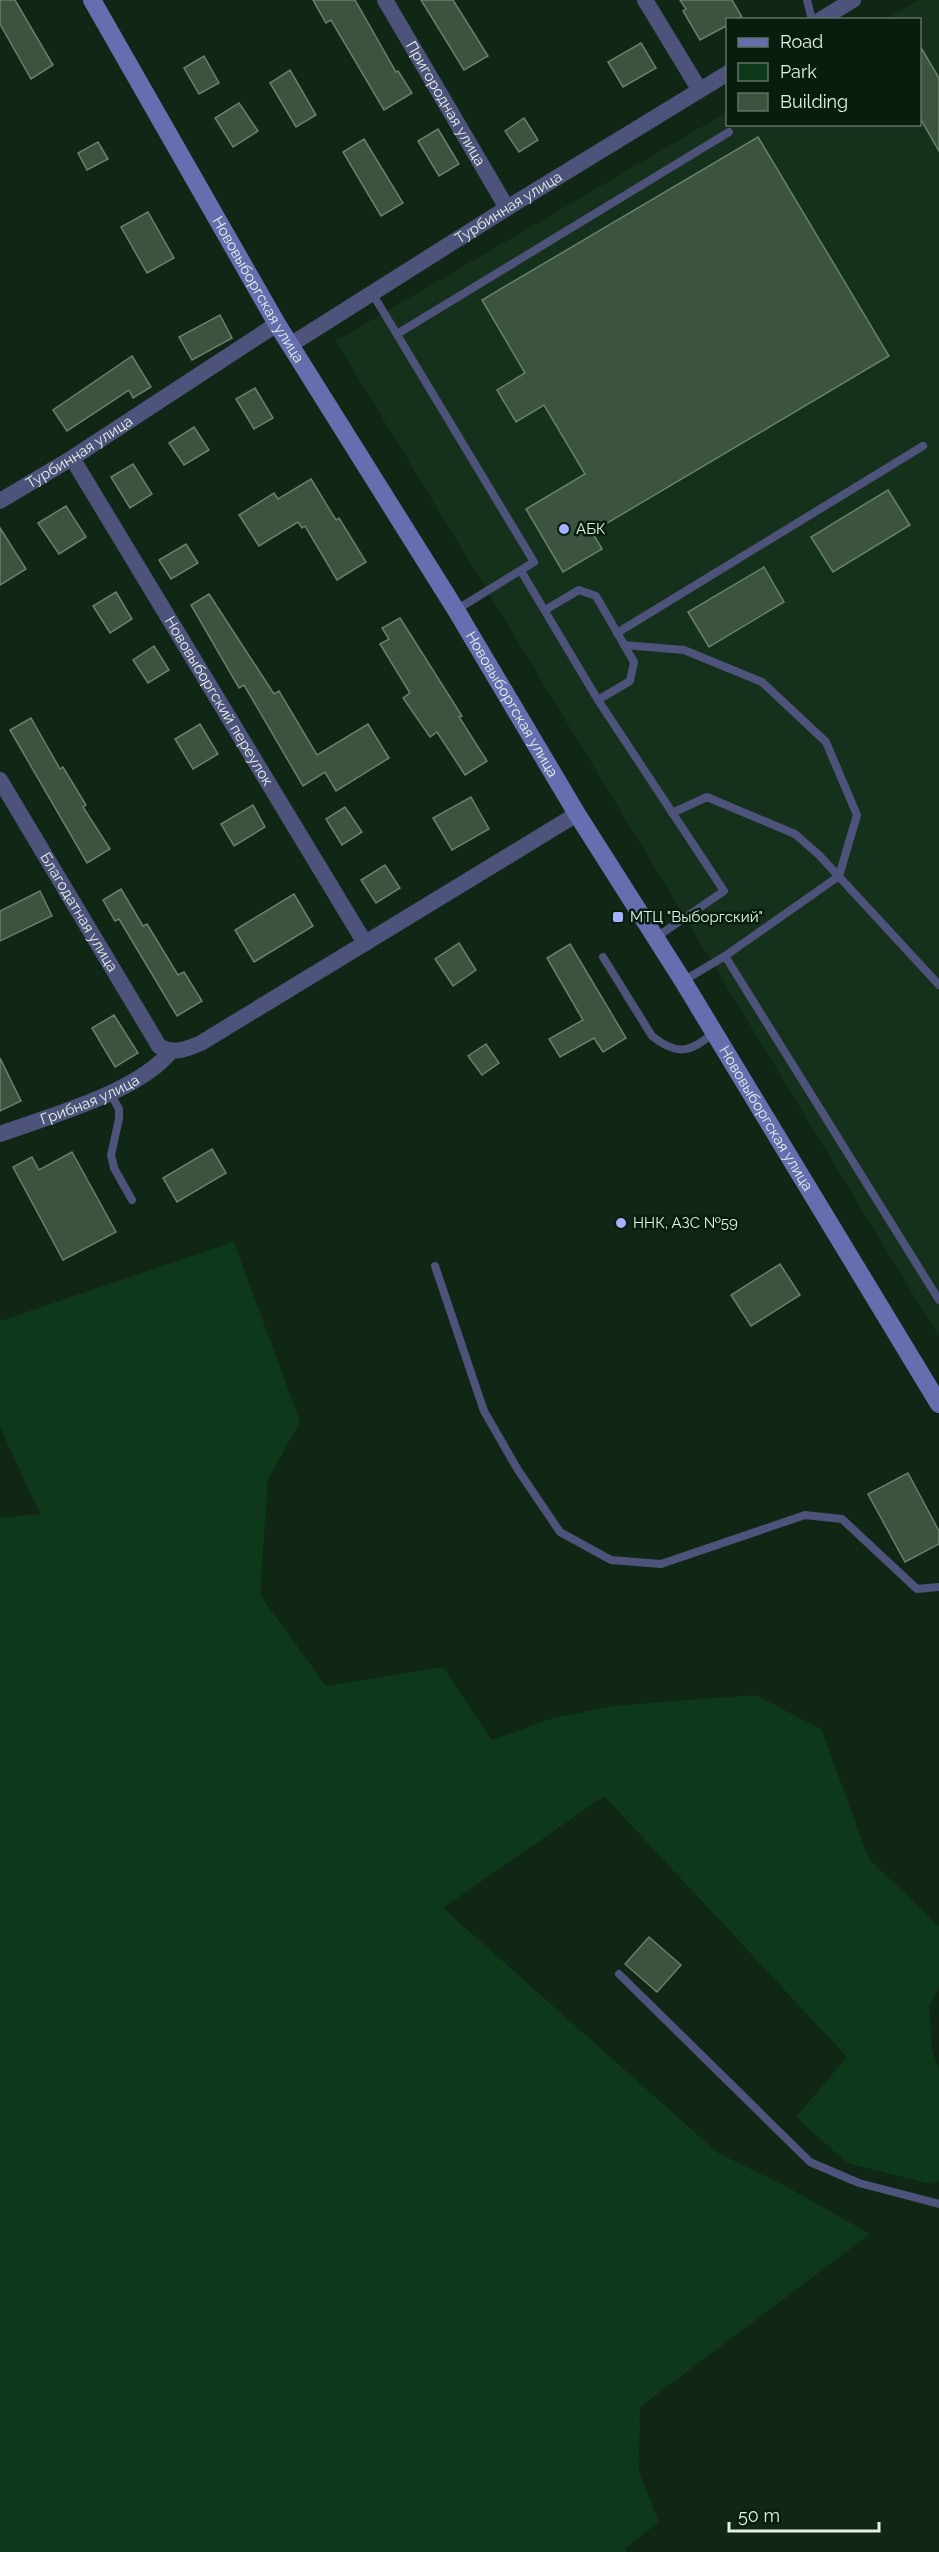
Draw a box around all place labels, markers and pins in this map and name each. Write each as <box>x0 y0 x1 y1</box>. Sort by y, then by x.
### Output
place label: АБК <box>576 520 606 538</box>
marker: АБК <box>557 522 571 536</box>
place label: МТЦ "Выборгский" <box>630 908 763 926</box>
marker: МТЦ "Выборгский" <box>611 910 625 924</box>
place label: ННК, АЗС №59 <box>633 1214 738 1232</box>
marker: ННК, АЗС №59 <box>614 1216 628 1230</box>

